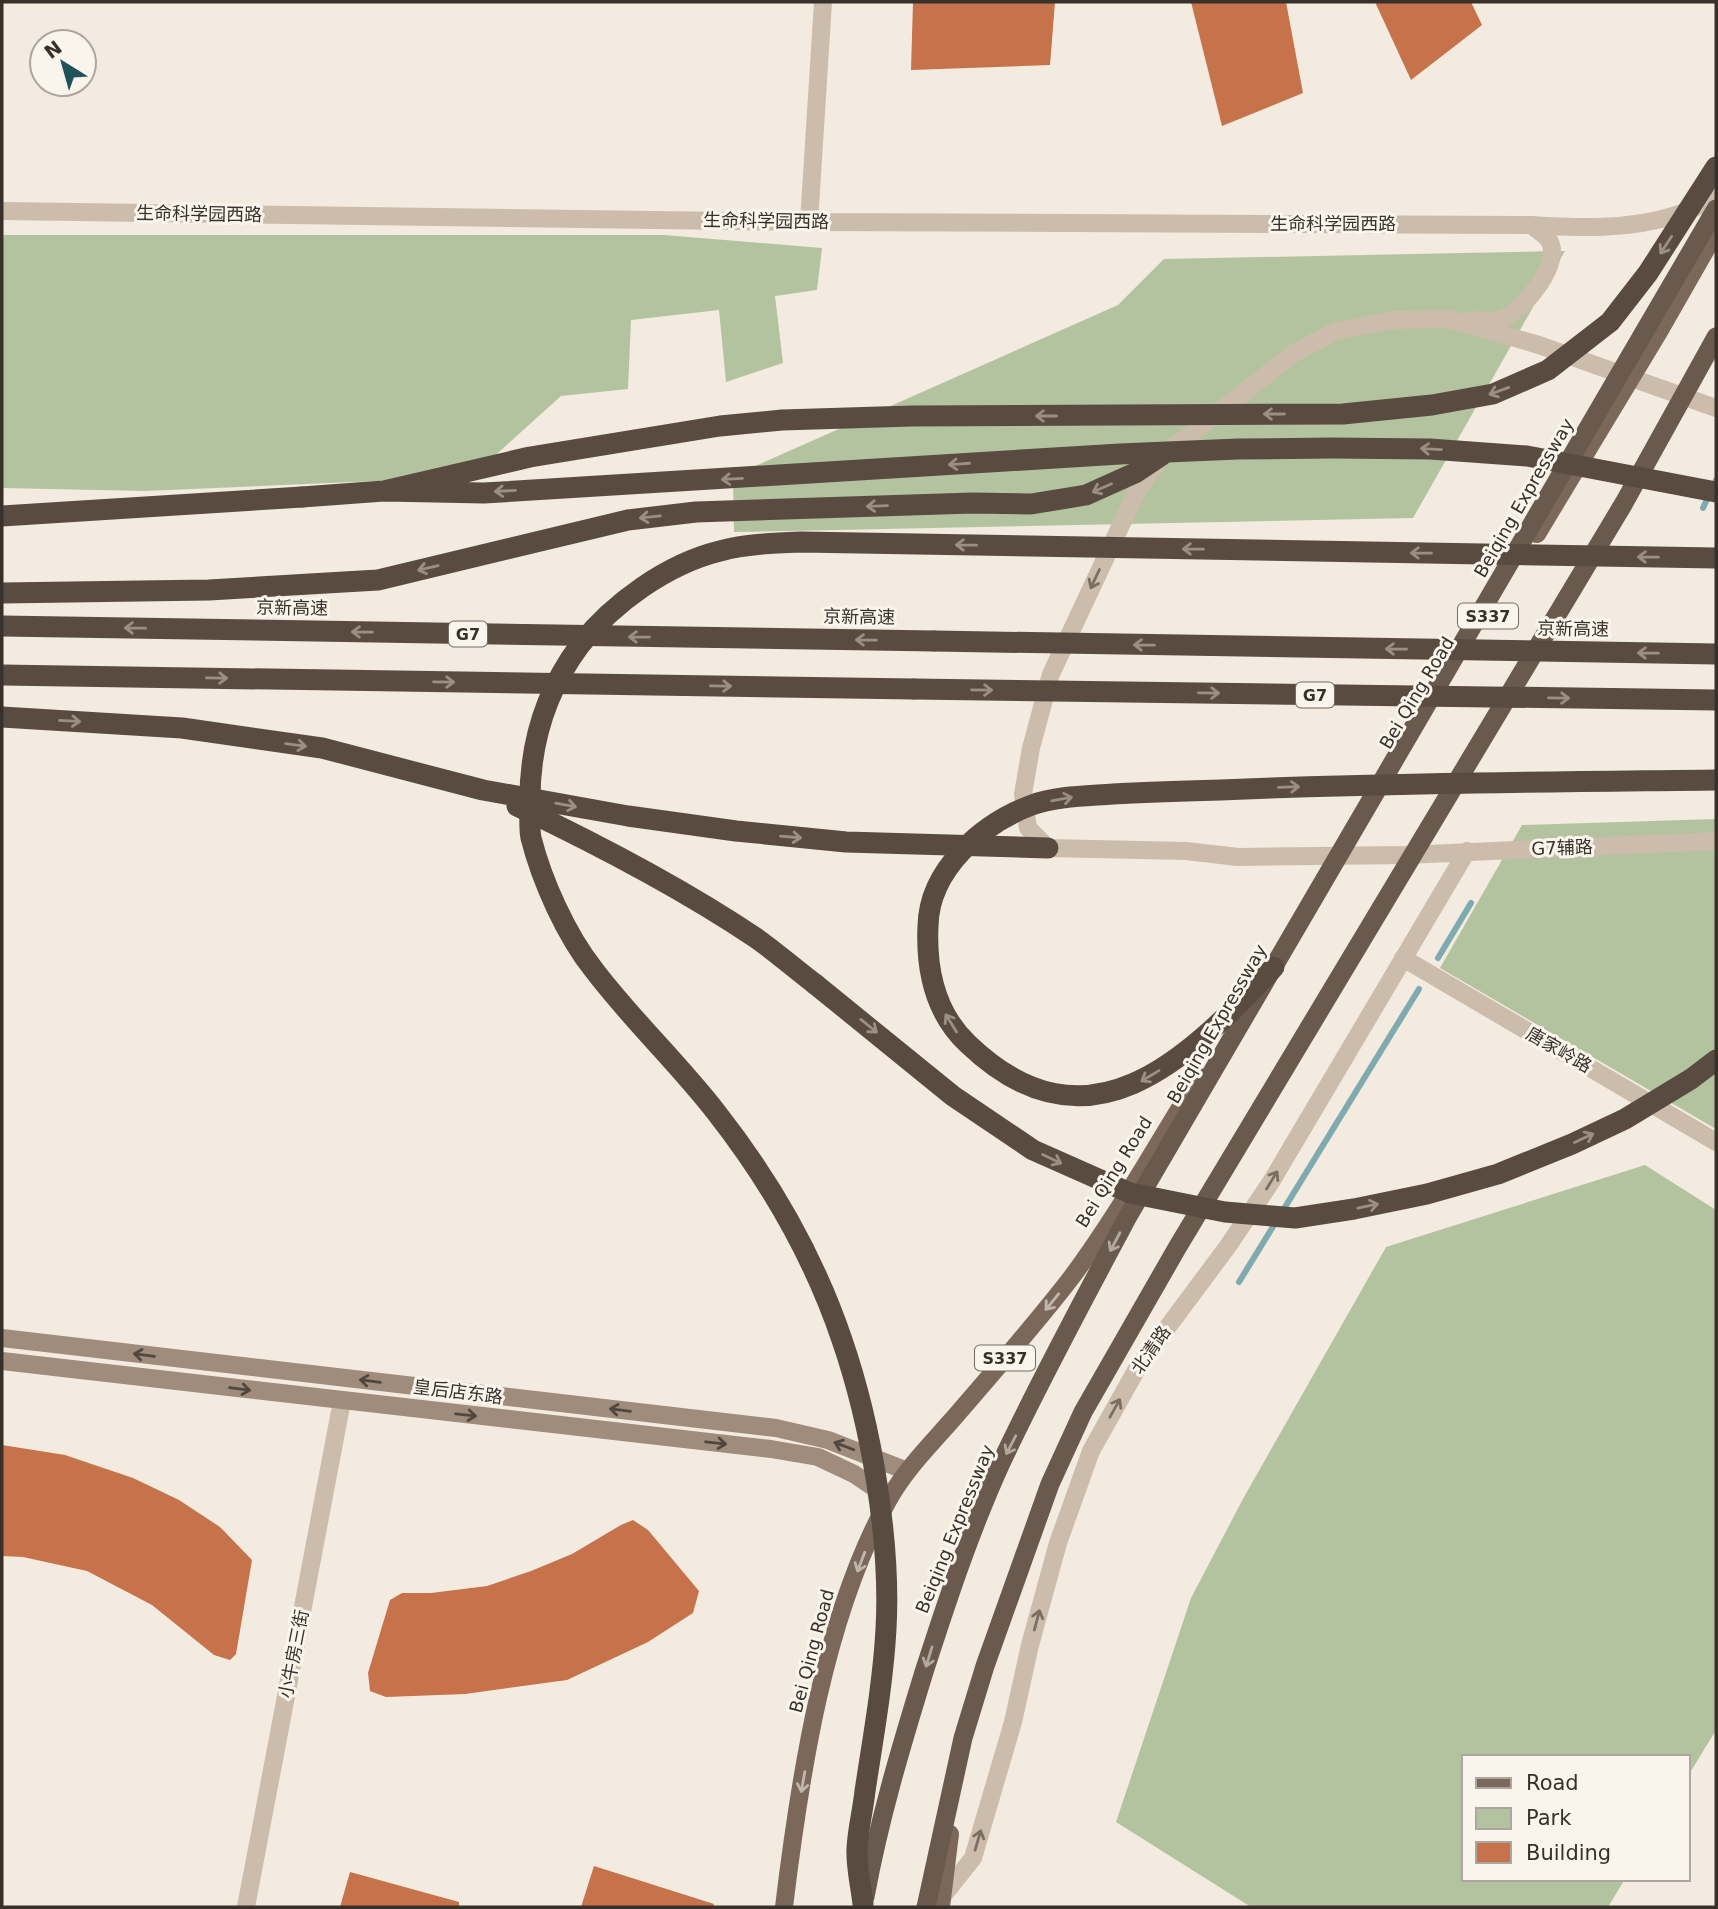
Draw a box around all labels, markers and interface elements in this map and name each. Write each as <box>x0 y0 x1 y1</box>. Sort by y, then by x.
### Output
north arrow <box>28 28 98 98</box>
text: N <box>40 36 66 63</box>
street label: 生命科学园西路 <box>136 202 262 225</box>
street label: 生命科学园西路 <box>703 209 829 232</box>
street label: 生命科学园西路 <box>1270 213 1396 234</box>
one-way arrow <box>1659 235 1674 254</box>
one-way arrow <box>1489 386 1510 398</box>
one-way arrow <box>1262 407 1285 421</box>
one-way arrow <box>1035 409 1058 422</box>
street label: Beiqing Expressway <box>1469 414 1578 581</box>
one-way arrow <box>1420 443 1443 456</box>
one-way arrow <box>948 458 971 471</box>
one-way arrow <box>721 472 744 485</box>
one-way arrow <box>1092 482 1113 495</box>
one-way arrow <box>494 485 517 498</box>
one-way arrow <box>866 499 889 513</box>
one-way arrow <box>639 511 662 524</box>
one-way arrow <box>954 538 977 552</box>
one-way arrow <box>1182 542 1205 556</box>
one-way arrow <box>1409 546 1432 560</box>
one-way arrow <box>1637 550 1660 564</box>
one-way arrow <box>417 562 440 575</box>
one-way arrow <box>1087 568 1101 589</box>
street label: 京新高速 <box>256 596 328 619</box>
road number: S337 <box>1458 604 1518 628</box>
street label: 京新高速 <box>823 605 895 628</box>
street label: 京新高速 <box>1537 617 1609 640</box>
one-way arrow <box>123 621 146 635</box>
road number: G7 <box>449 622 487 646</box>
one-way arrow <box>351 625 374 639</box>
one-way arrow <box>627 630 650 643</box>
street label: Bei Qing Road <box>1375 633 1458 753</box>
one-way arrow <box>855 634 878 647</box>
one-way arrow <box>1133 638 1156 652</box>
one-way arrow <box>1385 642 1408 655</box>
one-way arrow <box>1637 646 1660 659</box>
one-way arrow <box>205 671 228 685</box>
one-way arrow <box>433 675 456 689</box>
one-way arrow <box>709 679 732 693</box>
road number: G7 <box>1296 682 1334 708</box>
one-way arrow <box>970 683 993 697</box>
one-way arrow <box>1198 686 1221 700</box>
one-way arrow <box>1548 691 1571 705</box>
one-way arrow <box>58 715 81 728</box>
one-way arrow <box>284 738 307 751</box>
one-way arrow <box>1277 780 1300 794</box>
one-way arrow <box>1050 792 1073 805</box>
one-way arrow <box>554 799 577 812</box>
one-way arrow <box>779 830 802 843</box>
street label: G7辅路 <box>1531 836 1593 859</box>
street label: Beiqing Expressway <box>1162 940 1271 1107</box>
one-way arrow <box>944 1013 958 1033</box>
one-way arrow <box>859 1018 877 1034</box>
street label: 唐家岭路 <box>1523 1022 1596 1077</box>
one-way arrow <box>1140 1069 1160 1083</box>
street label: Bei Qing Road <box>1071 1112 1156 1231</box>
one-way arrow <box>1573 1131 1594 1145</box>
one-way arrow <box>1041 1153 1062 1167</box>
one-way arrow <box>1265 1171 1279 1191</box>
one-way arrow <box>1356 1199 1379 1213</box>
one-way arrow <box>1107 1231 1121 1252</box>
one-way arrow <box>1044 1292 1059 1310</box>
street label: 北清路 <box>1127 1322 1175 1378</box>
road number: S337 <box>975 1346 1035 1370</box>
one-way arrow <box>133 1348 156 1361</box>
one-way arrow <box>359 1375 382 1388</box>
street label: 皇后店东路 <box>412 1376 504 1407</box>
one-way arrow <box>228 1383 251 1396</box>
one-way arrow <box>1108 1398 1122 1418</box>
one-way arrow <box>609 1404 632 1417</box>
one-way arrow <box>454 1409 477 1422</box>
one-way arrow <box>1003 1434 1017 1455</box>
one-way arrow <box>704 1437 727 1450</box>
one-way arrow <box>834 1439 856 1451</box>
street label: Beiqing Expressway <box>911 1441 998 1616</box>
one-way arrow <box>853 1551 866 1573</box>
street label: Bei Qing Road <box>785 1587 838 1715</box>
street label: 小牛房三街 <box>275 1608 312 1700</box>
one-way arrow <box>1031 1610 1044 1632</box>
one-way arrow <box>922 1645 935 1667</box>
legend <box>1462 1755 1690 1881</box>
one-way arrow <box>795 1770 809 1793</box>
text: Road <box>1526 1771 1579 1795</box>
text: Park <box>1526 1806 1572 1830</box>
one-way arrow <box>973 1829 986 1851</box>
text: Building <box>1526 1841 1611 1865</box>

